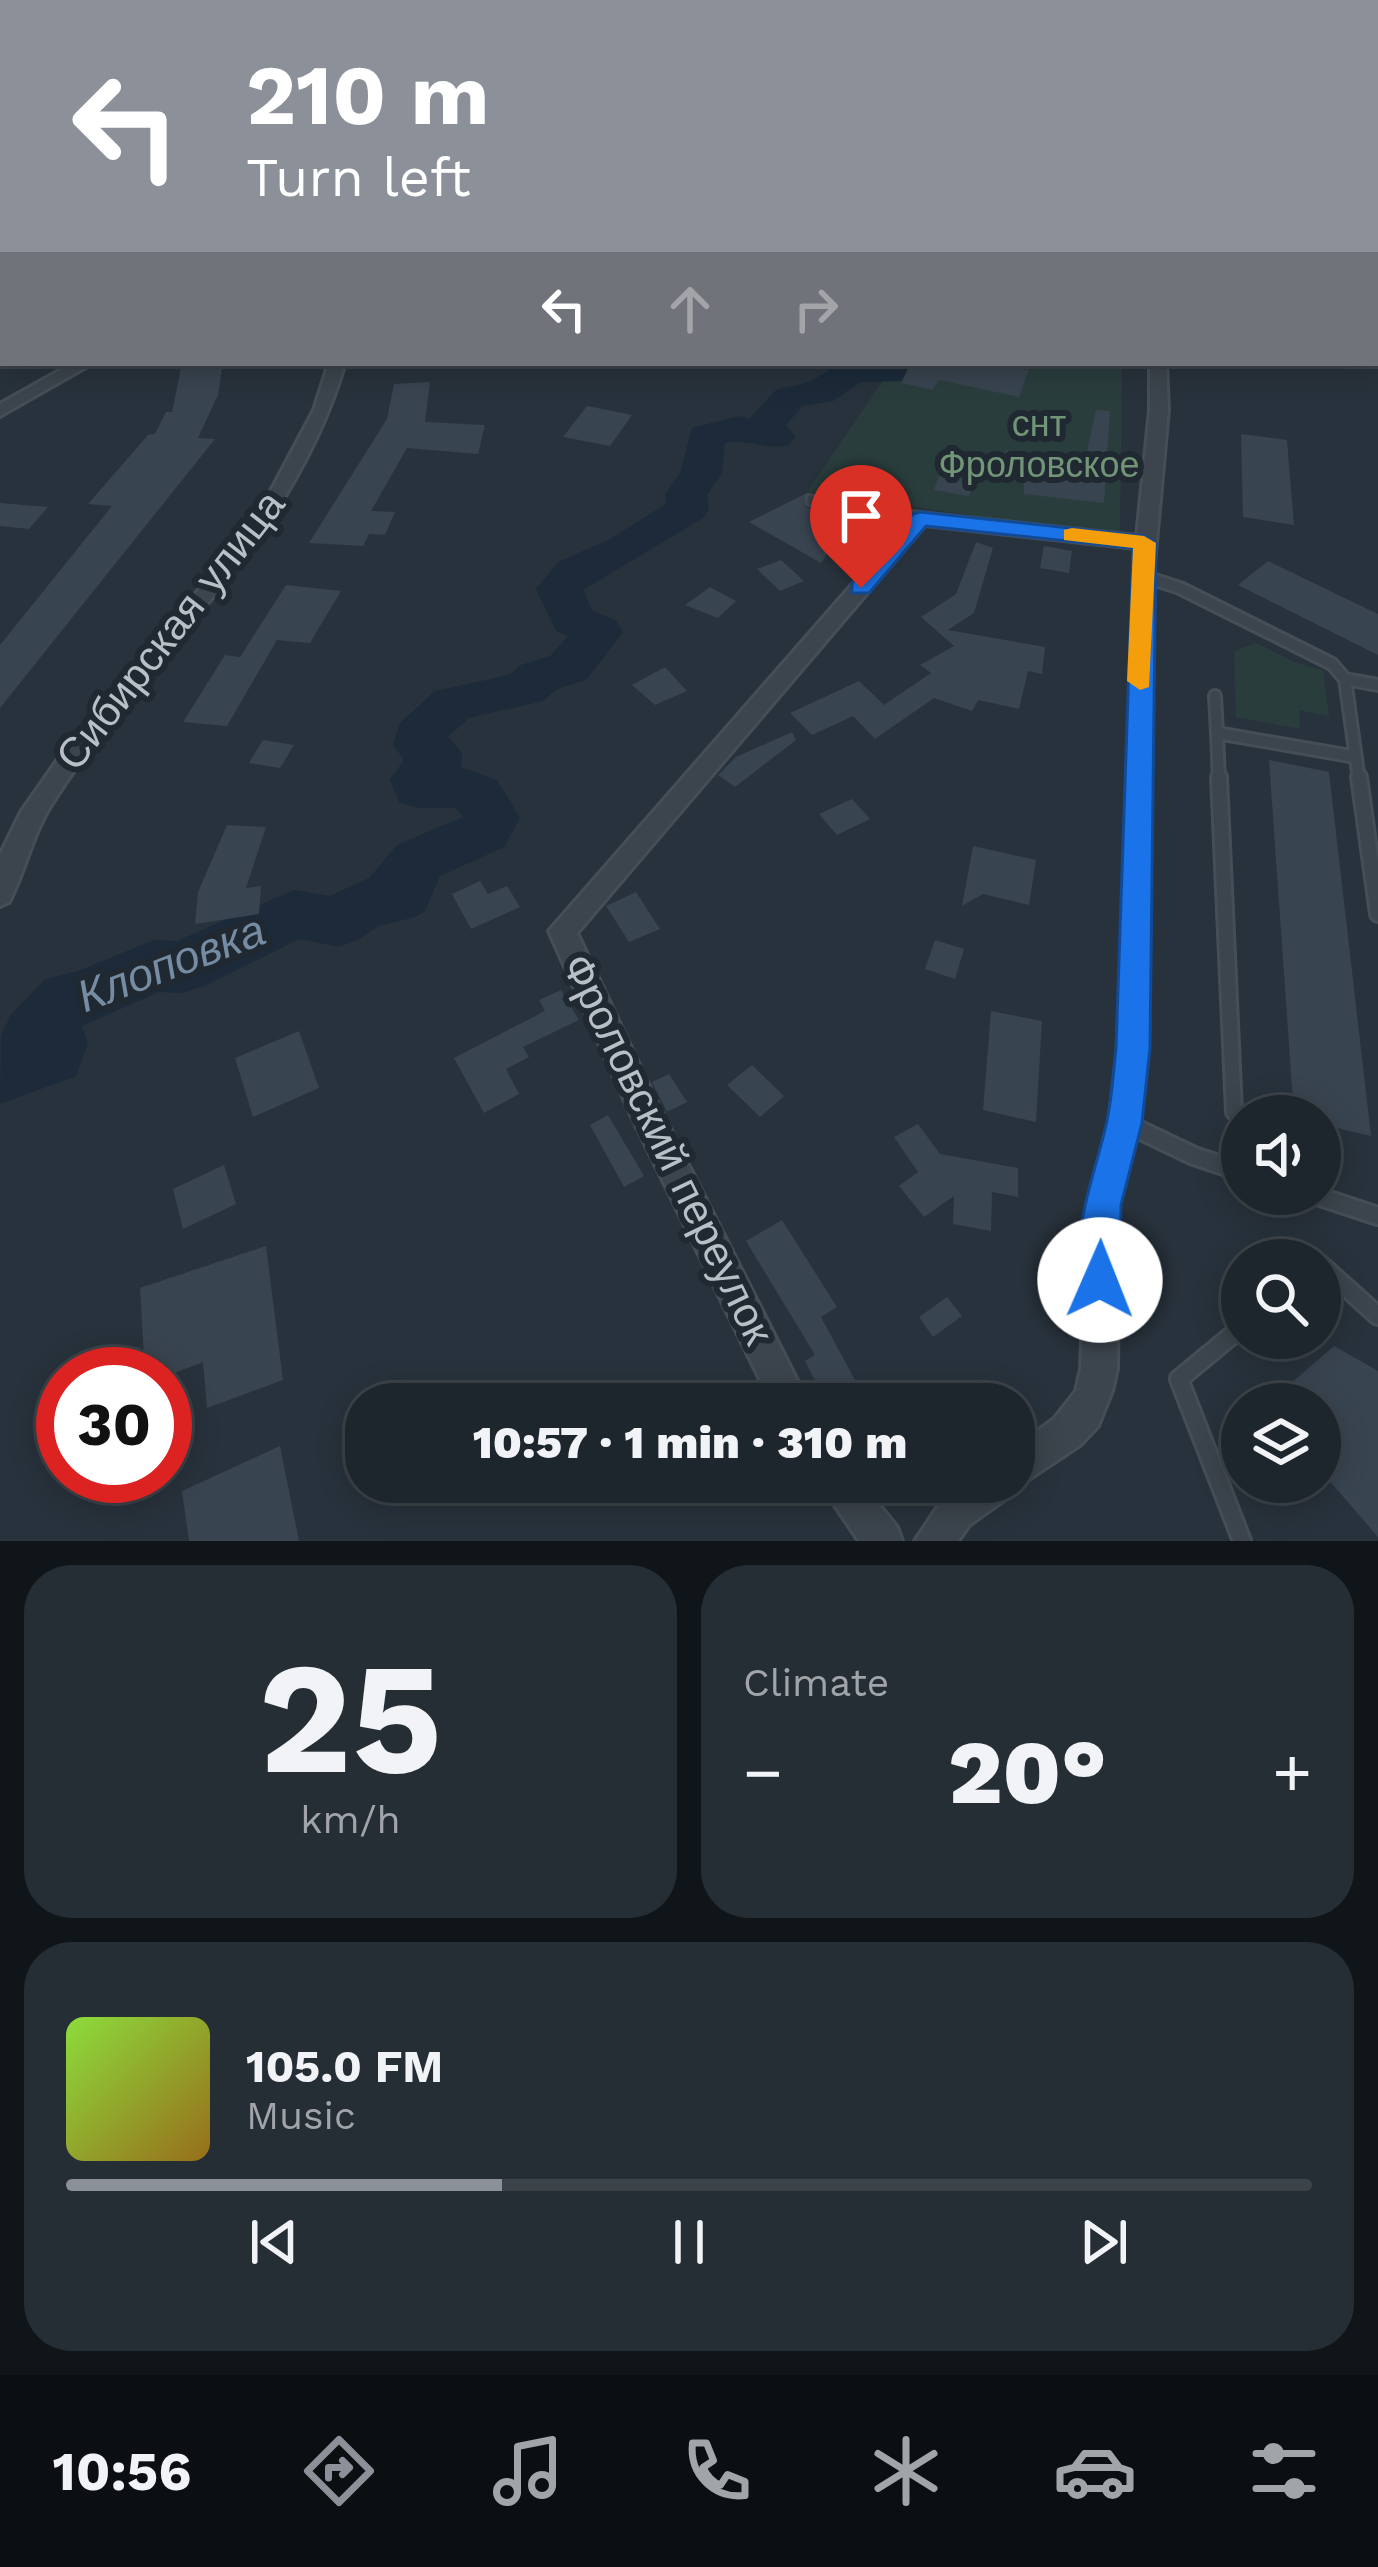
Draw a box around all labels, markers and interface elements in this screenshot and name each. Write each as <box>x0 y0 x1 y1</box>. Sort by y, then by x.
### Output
text: 210 m <box>246 46 489 144</box>
icon: left <box>48 48 204 204</box>
text: Turn left <box>246 146 471 209</box>
icon: left <box>531 276 597 342</box>
icon: ahead <box>657 276 723 342</box>
icon: right <box>783 276 849 342</box>
park label: снт Фроловское <box>939 403 1139 486</box>
pin <box>810 465 912 588</box>
street label: Сибирская улица <box>46 480 295 779</box>
icon: arrive <box>828 483 894 549</box>
water label: Клоповка <box>70 903 272 1023</box>
street label: Фроловский переулок <box>552 946 784 1352</box>
map controls <box>1221 1095 1341 1503</box>
button: sound <box>1221 1095 1341 1215</box>
position arrow <box>1037 1217 1163 1343</box>
button: search <box>1221 1239 1341 1359</box>
speed limit sign: 30 <box>36 1347 192 1503</box>
button: layers <box>1221 1383 1341 1503</box>
text: 10:57 · 1 min · 310 m <box>473 1416 907 1469</box>
text: 25 <box>259 1627 442 1810</box>
text: Climate <box>743 1660 889 1705</box>
text: 20° <box>948 1719 1107 1825</box>
text: − <box>743 1734 783 1811</box>
text: + <box>1272 1734 1312 1811</box>
text: km/h <box>300 1797 401 1842</box>
text: 105.0 FM <box>246 2040 443 2093</box>
text: Music <box>246 2093 356 2138</box>
icon: previous <box>241 2209 307 2275</box>
icon: pause <box>656 2209 722 2275</box>
icon: next <box>1071 2209 1137 2275</box>
icon: directions <box>297 2429 381 2513</box>
icon: music <box>486 2429 570 2513</box>
icon: phone <box>675 2429 759 2513</box>
icon: climate <box>864 2429 948 2513</box>
icon: car <box>1053 2429 1137 2513</box>
icon: filters <box>1242 2429 1326 2513</box>
text: 10:56 <box>52 2440 192 2503</box>

